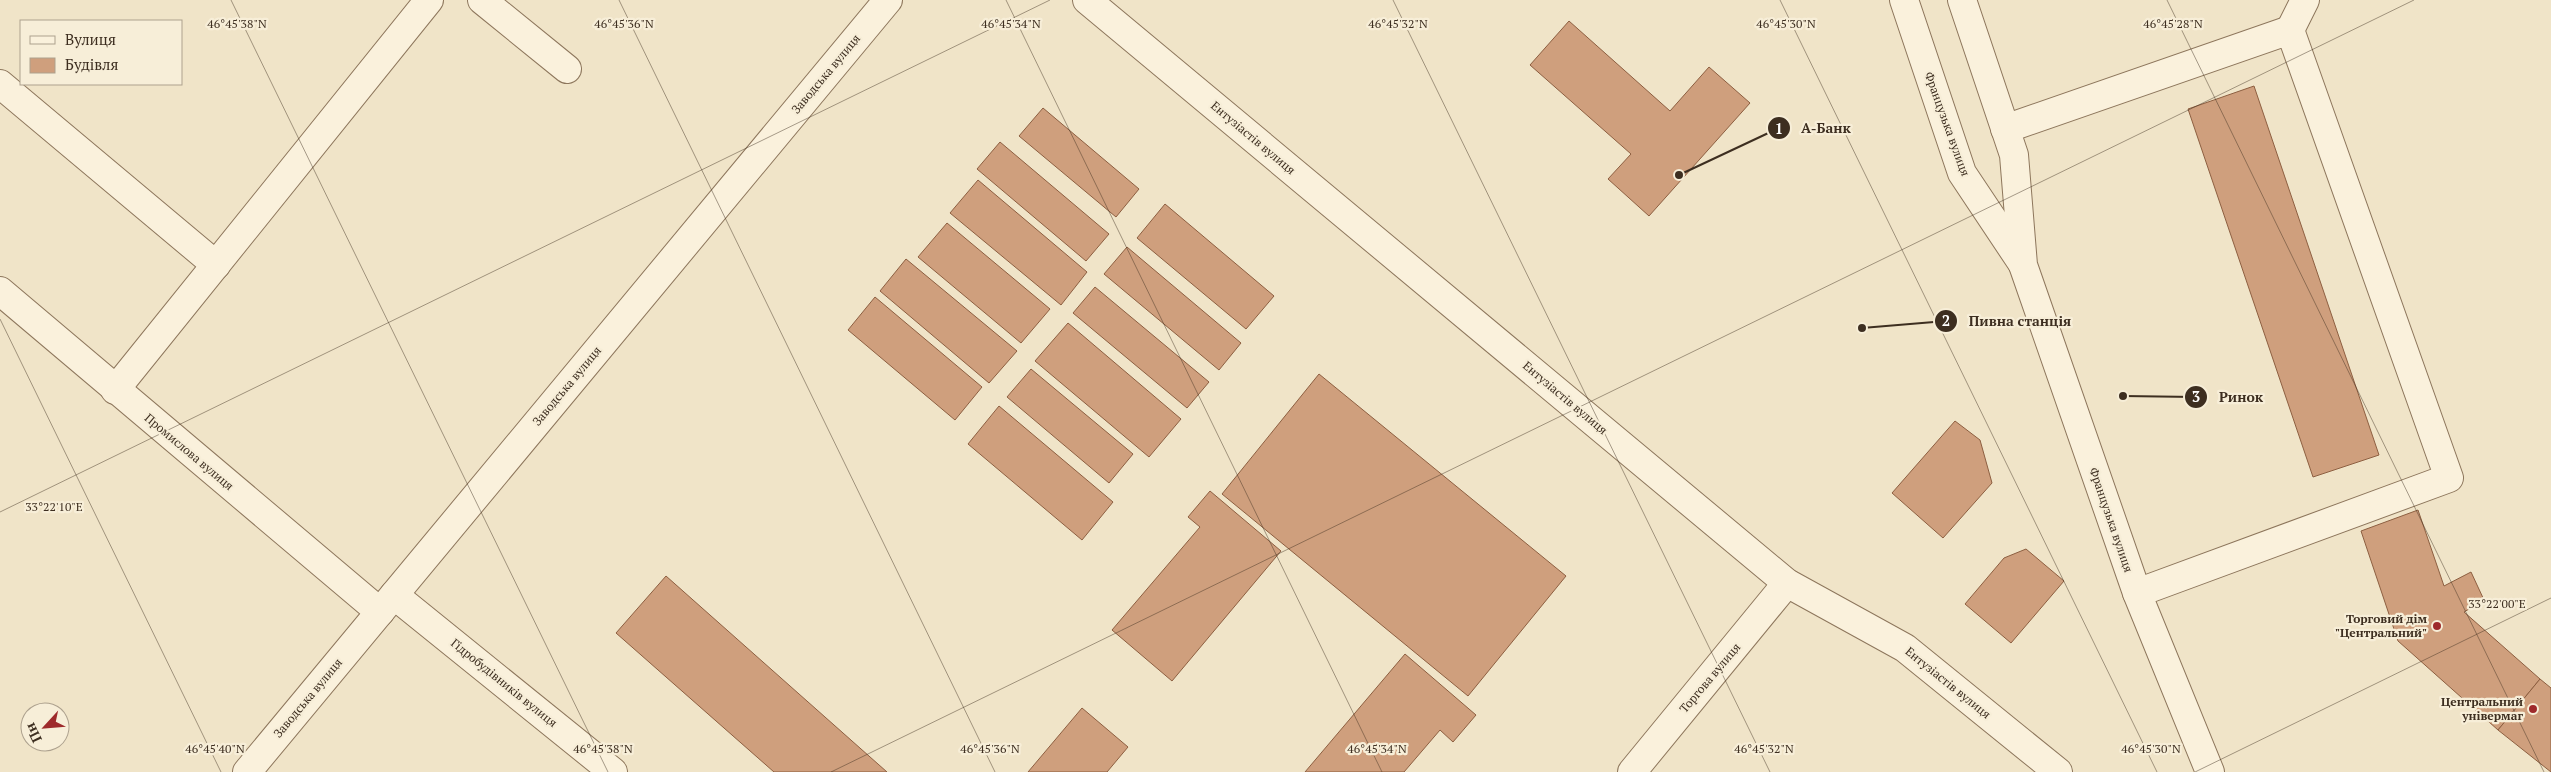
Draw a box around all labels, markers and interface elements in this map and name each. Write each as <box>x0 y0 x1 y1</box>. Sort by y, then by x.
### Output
text: 46°45'38"N <box>207 16 267 31</box>
text: 46°45'36"N <box>594 16 654 31</box>
text: 46°45'34"N <box>981 16 1041 31</box>
text: 46°45'32"N <box>1368 16 1428 31</box>
text: 46°45'30"N <box>1756 16 1816 31</box>
text: 46°45'28"N <box>2143 16 2203 31</box>
legend <box>20 20 182 85</box>
text: Вулиця <box>65 29 116 49</box>
street label: Заводська вулиця <box>788 31 863 116</box>
text: Будівля <box>65 54 118 74</box>
street label: Французька вулиця <box>1922 70 1973 178</box>
street label: Ентузіастів вулиця <box>1208 98 1299 177</box>
callout: A-Банк <box>1766 114 1861 143</box>
text: 1 <box>1775 118 1783 138</box>
text: A-Банк <box>1801 118 1852 137</box>
callout: Пивна станція <box>1934 306 2081 335</box>
text: 2 <box>1942 310 1950 330</box>
text: Пивна станція <box>1969 311 2071 330</box>
street label: Заводська вулиця <box>529 343 604 428</box>
street label: Ентузіастів вулиця <box>1520 358 1611 437</box>
callout: Ринок <box>2184 382 2273 411</box>
text: 3 <box>2192 386 2200 406</box>
text: Ринок <box>2219 387 2264 406</box>
street label: Промислова вулиця <box>142 410 237 493</box>
street label: Французька вулиця <box>2086 465 2136 574</box>
text: 33°22'10"E <box>25 499 83 514</box>
text: 33°22'00"E <box>2468 596 2526 611</box>
place label: Торговий дім "Центральний" <box>2335 611 2427 640</box>
marker: Торговий дім "Центральний" <box>2431 620 2443 632</box>
street label: Гідробудівників вулиця <box>448 635 561 730</box>
street label: Торгова вулиця <box>1676 640 1743 716</box>
street label: Ентузіастів вулиця <box>1903 644 1994 722</box>
street label: Заводська вулиця <box>270 655 345 740</box>
place label: Центральний універмаг <box>2441 694 2523 723</box>
north arrow <box>20 702 70 752</box>
marker: Центральний універмаг <box>2527 703 2539 715</box>
text: Пн <box>20 720 46 746</box>
text: 46°45'40"N <box>185 741 245 756</box>
text: 46°45'38"N <box>573 741 633 756</box>
text: 46°45'36"N <box>960 741 1020 756</box>
text: 46°45'34"N <box>1347 741 1407 756</box>
text: 46°45'32"N <box>1734 741 1794 756</box>
text: 46°45'30"N <box>2121 741 2181 756</box>

